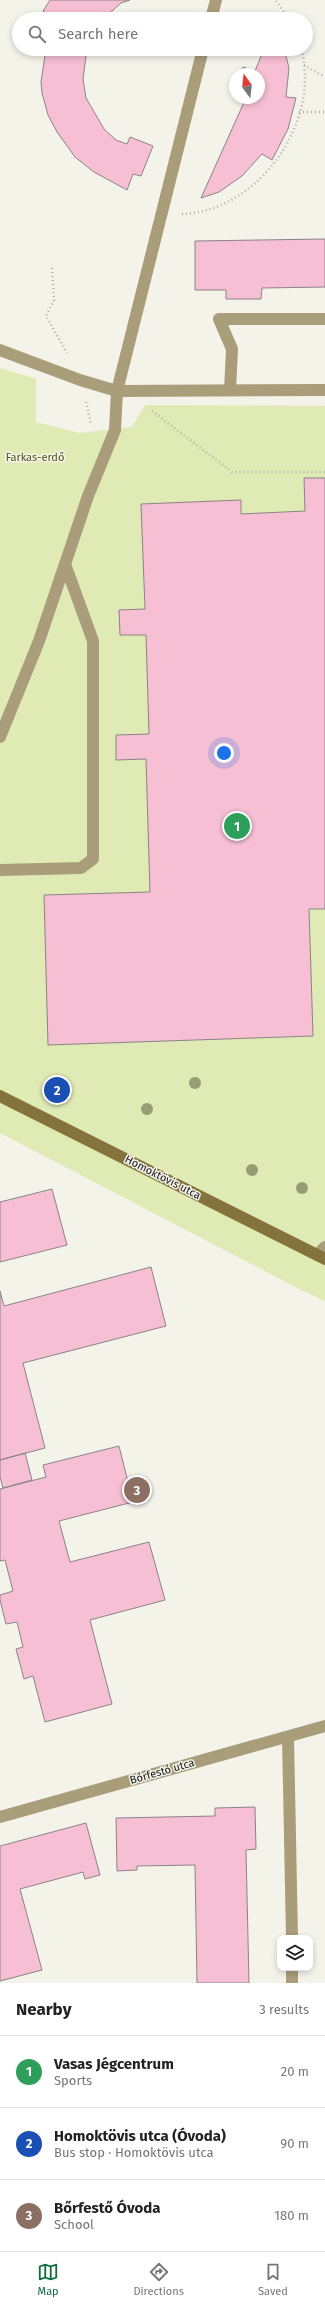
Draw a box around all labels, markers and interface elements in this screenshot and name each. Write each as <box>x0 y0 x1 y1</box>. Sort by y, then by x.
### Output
search box <box>12 12 313 56</box>
icon: search <box>26 23 48 45</box>
text: Search here <box>58 25 138 43</box>
north arrow <box>229 68 265 104</box>
park label: Farkas-erdő <box>6 451 64 464</box>
your location <box>214 743 234 763</box>
pin: 1 <box>224 811 250 841</box>
pin: 2 <box>44 1075 70 1105</box>
street label: Homoktövis utca <box>123 1153 203 1202</box>
pin: 3 <box>124 1475 150 1505</box>
street label: Bőrfestő utca <box>128 1756 196 1787</box>
map controls <box>277 1935 313 1971</box>
button: layers <box>277 1935 313 1971</box>
text: Nearby <box>16 1999 71 2020</box>
text: 3 results <box>259 2002 309 2017</box>
text: Vasas Jégcentrum <box>54 2055 174 2073</box>
text: 1 <box>26 2064 32 2079</box>
text: 20 m <box>281 2064 309 2079</box>
text: Sports <box>54 2073 92 2088</box>
text: Homoktövis utca (Óvoda) <box>54 2127 226 2145</box>
text: 2 <box>26 2136 32 2151</box>
text: 90 m <box>280 2136 309 2151</box>
text: Bus stop · Homoktövis utca <box>54 2145 214 2160</box>
text: Bőrfestő Óvoda <box>54 2199 161 2217</box>
text: 3 <box>26 2208 32 2223</box>
text: 180 m <box>274 2208 309 2223</box>
text: School <box>54 2217 94 2232</box>
tab: Map <box>37 2261 59 2298</box>
tab: Directions <box>133 2261 184 2298</box>
tab: Saved <box>258 2261 288 2298</box>

